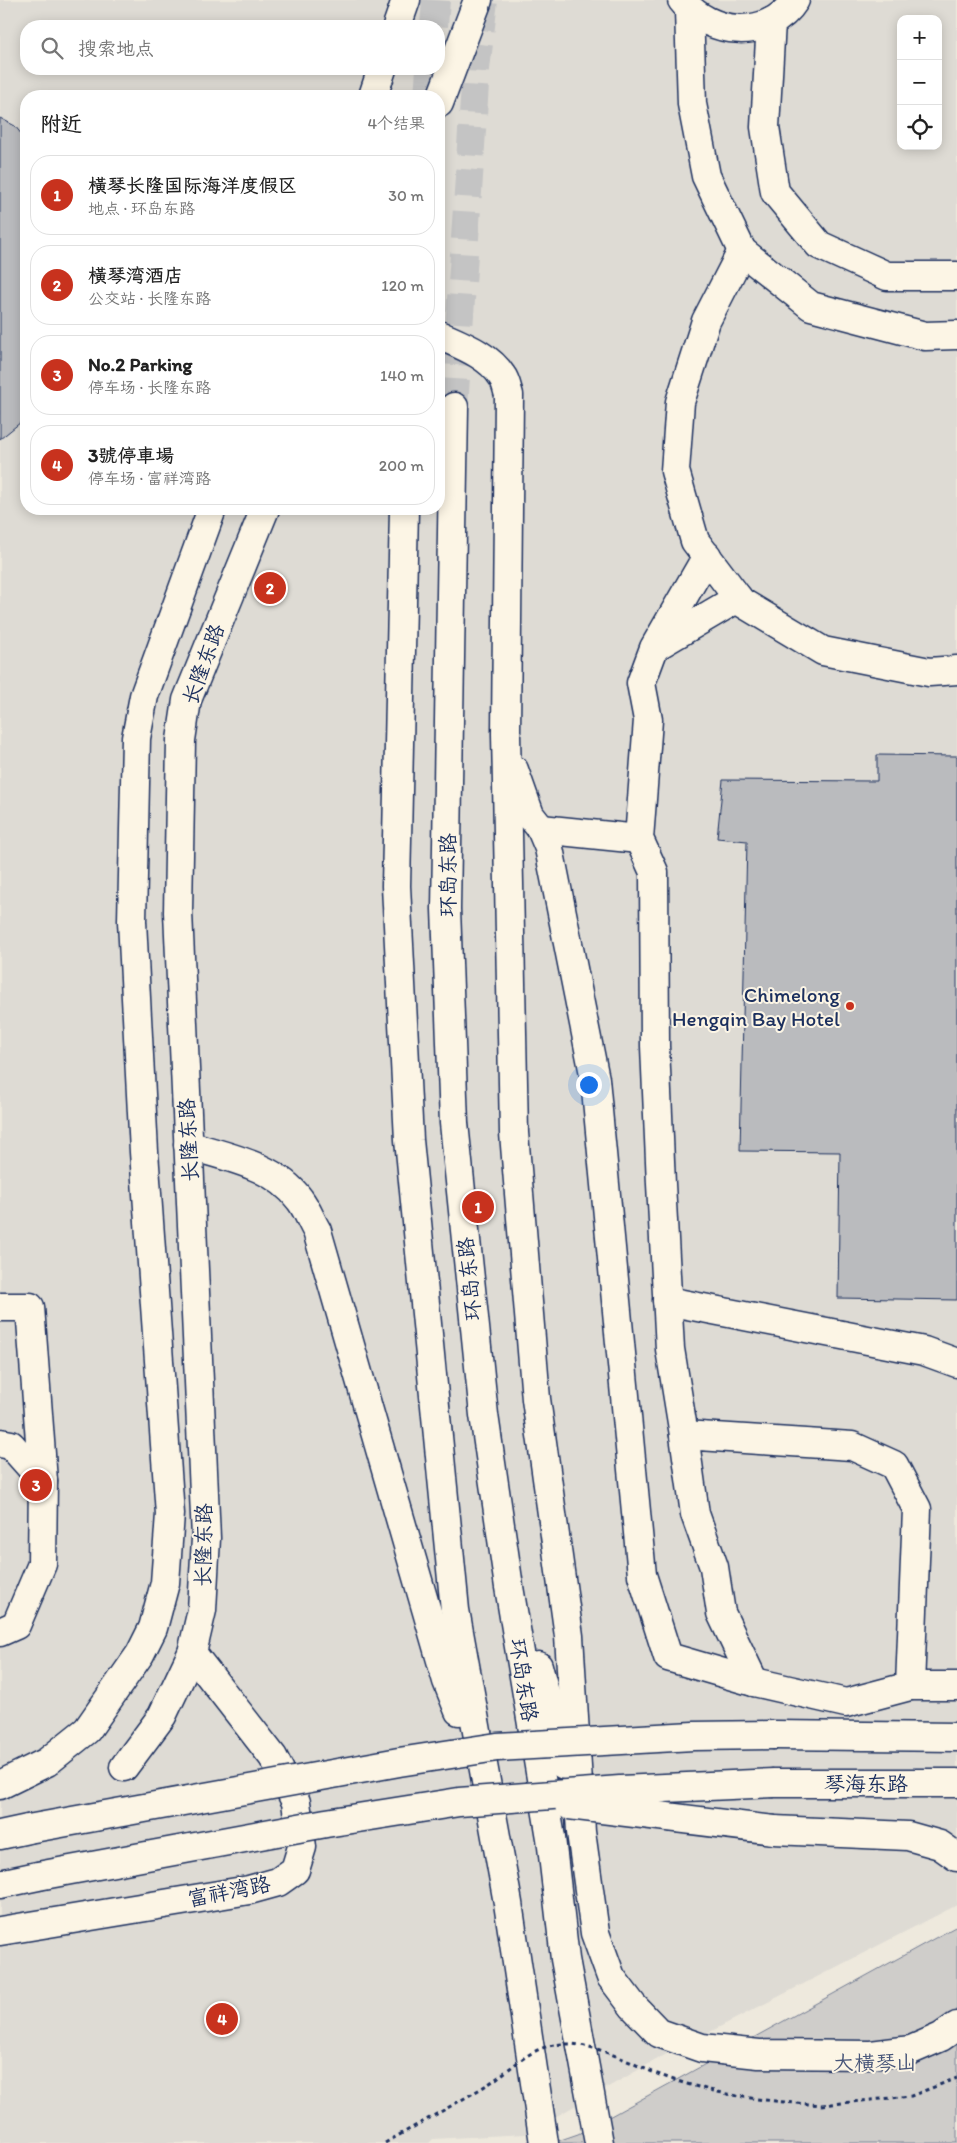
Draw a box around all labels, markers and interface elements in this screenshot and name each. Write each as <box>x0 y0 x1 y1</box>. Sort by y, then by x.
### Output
map controls <box>897 15 942 150</box>
button: + <box>897 15 942 60</box>
search box <box>20 20 445 75</box>
icon: search <box>38 34 66 62</box>
text: 搜索地点 <box>78 37 154 60</box>
button: − <box>897 60 942 105</box>
button: locate <box>897 105 942 150</box>
text: 附近 <box>40 111 82 136</box>
text: 4个结果 <box>367 114 425 133</box>
text: 横琴长隆国际海洋度假区 <box>88 174 297 197</box>
text: 1 <box>53 186 61 205</box>
text: 30 m <box>388 186 424 205</box>
text: 地点 · 环岛东路 <box>88 199 195 218</box>
text: 横琴湾酒店 <box>88 264 183 287</box>
text: 2 <box>53 276 61 295</box>
text: 120 m <box>381 276 424 295</box>
text: 公交站 · 长隆东路 <box>88 289 211 308</box>
text: No.2 Parking <box>88 353 192 376</box>
text: 3 <box>53 366 61 385</box>
text: 140 m <box>380 366 424 385</box>
text: 停车场 · 长隆东路 <box>88 378 211 397</box>
text: 3號停車場 <box>88 444 174 467</box>
text: 4 <box>52 456 62 475</box>
text: 200 m <box>379 456 424 475</box>
text: 停车场 · 富祥湾路 <box>88 469 211 488</box>
pin: 2 <box>254 569 286 607</box>
street label: 长隆东路 <box>177 620 229 708</box>
street label: 环岛东路 <box>435 833 460 917</box>
place label: Chimelong Hengqin Bay Hotel <box>672 982 840 1031</box>
marker: Chimelong Hengqin Bay Hotel <box>844 1000 856 1012</box>
your location <box>576 1072 602 1098</box>
street label: 长隆东路 <box>173 1097 203 1183</box>
pin: 1 <box>462 1188 494 1226</box>
street label: 环岛东路 <box>452 1236 486 1322</box>
pin: 3 <box>20 1466 52 1504</box>
street label: 长隆东路 <box>190 1503 216 1587</box>
street label: 环岛东路 <box>505 1637 543 1723</box>
street label: 琴海东路 <box>824 1771 908 1796</box>
street label: 富祥湾路 <box>185 1871 273 1911</box>
pin: 4 <box>206 2000 238 2038</box>
park label: 大橫琴山 <box>833 2050 917 2075</box>

